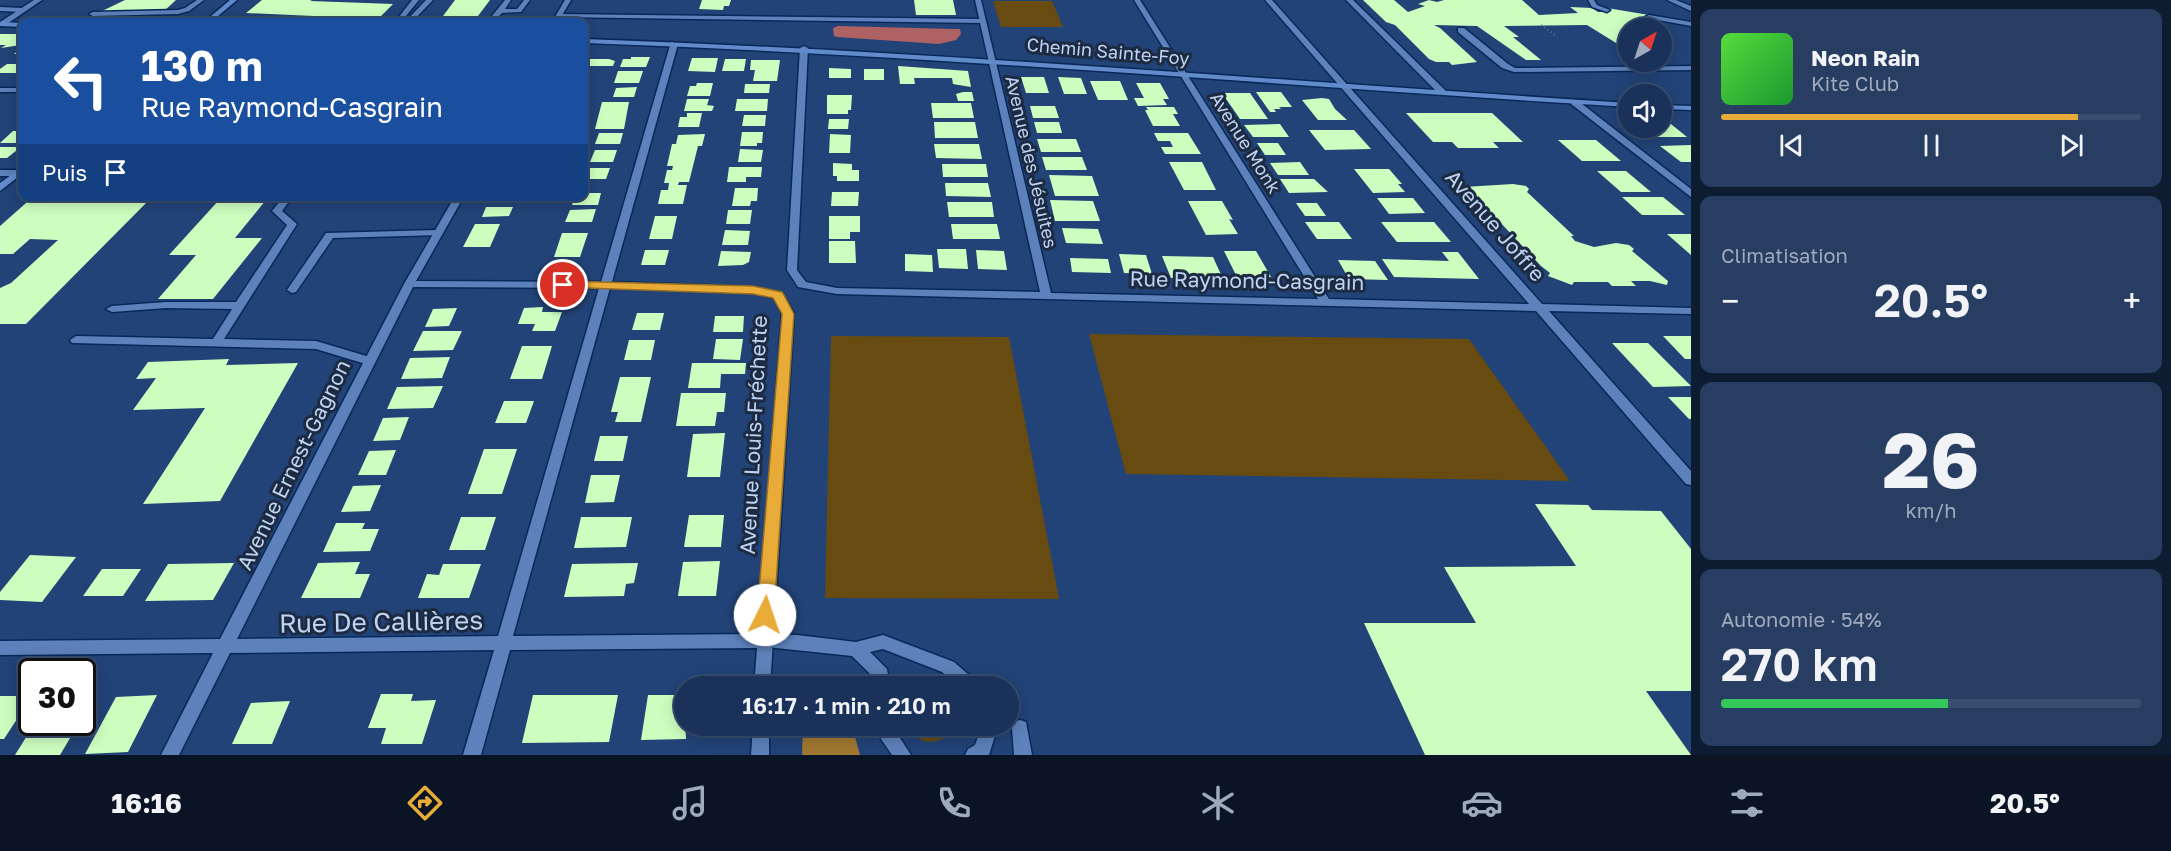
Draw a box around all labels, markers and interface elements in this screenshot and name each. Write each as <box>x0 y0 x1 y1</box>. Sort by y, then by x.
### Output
north arrow <box>1618 18 1672 72</box>
map controls <box>1618 18 1672 138</box>
street label: Chemin Sainte-Foy <box>1026 33 1190 69</box>
text: 130 m <box>141 40 263 90</box>
icon: left <box>42 42 120 120</box>
text: Neon Rain <box>1811 44 1920 71</box>
text: Kite Club <box>1811 71 1899 95</box>
street label: Avenue des Jésuites <box>1001 73 1063 250</box>
button: sound <box>1618 84 1672 138</box>
street label: Avenue Monk <box>1206 88 1286 197</box>
text: Rue Raymond-Casgrain <box>141 91 443 123</box>
icon: previous <box>1775 129 1808 162</box>
icon: pause <box>1915 129 1948 162</box>
icon: next <box>2055 129 2088 162</box>
icon: arrive <box>99 156 132 189</box>
text: Puis <box>42 159 87 186</box>
street label: Avenue Joffre <box>1440 164 1551 286</box>
text: Climatisation <box>1721 243 1848 267</box>
pin <box>537 259 588 310</box>
street label: Rue Raymond-Casgrain <box>1129 265 1365 295</box>
icon: arrive <box>546 268 579 301</box>
text: 20.5° <box>1874 273 1988 327</box>
text: − <box>1721 281 1739 320</box>
text: + <box>2123 281 2141 320</box>
street label: Avenue Louis-Fréchette <box>734 315 772 555</box>
street label: Avenue Ernest-Gagnon <box>231 355 355 574</box>
text: 26 <box>1882 412 1980 505</box>
text: km/h <box>1906 498 1956 522</box>
position arrow <box>733 583 797 647</box>
street label: Rue De Callières <box>279 604 483 639</box>
text: Autonomie · 54% <box>1721 607 1882 631</box>
text: 270 km <box>1721 637 1878 691</box>
speed limit sign: 30 <box>18 658 96 736</box>
text: 16:17 · 1 min · 210 m <box>742 692 951 719</box>
icon: directions <box>404 782 446 824</box>
icon: music <box>669 782 711 824</box>
icon: phone <box>933 782 975 824</box>
icon: climate <box>1197 782 1239 824</box>
icon: car <box>1461 782 1503 824</box>
icon: filters <box>1726 782 1768 824</box>
text: 16:16 <box>111 787 182 819</box>
text: 20.5° <box>1990 787 2060 819</box>

